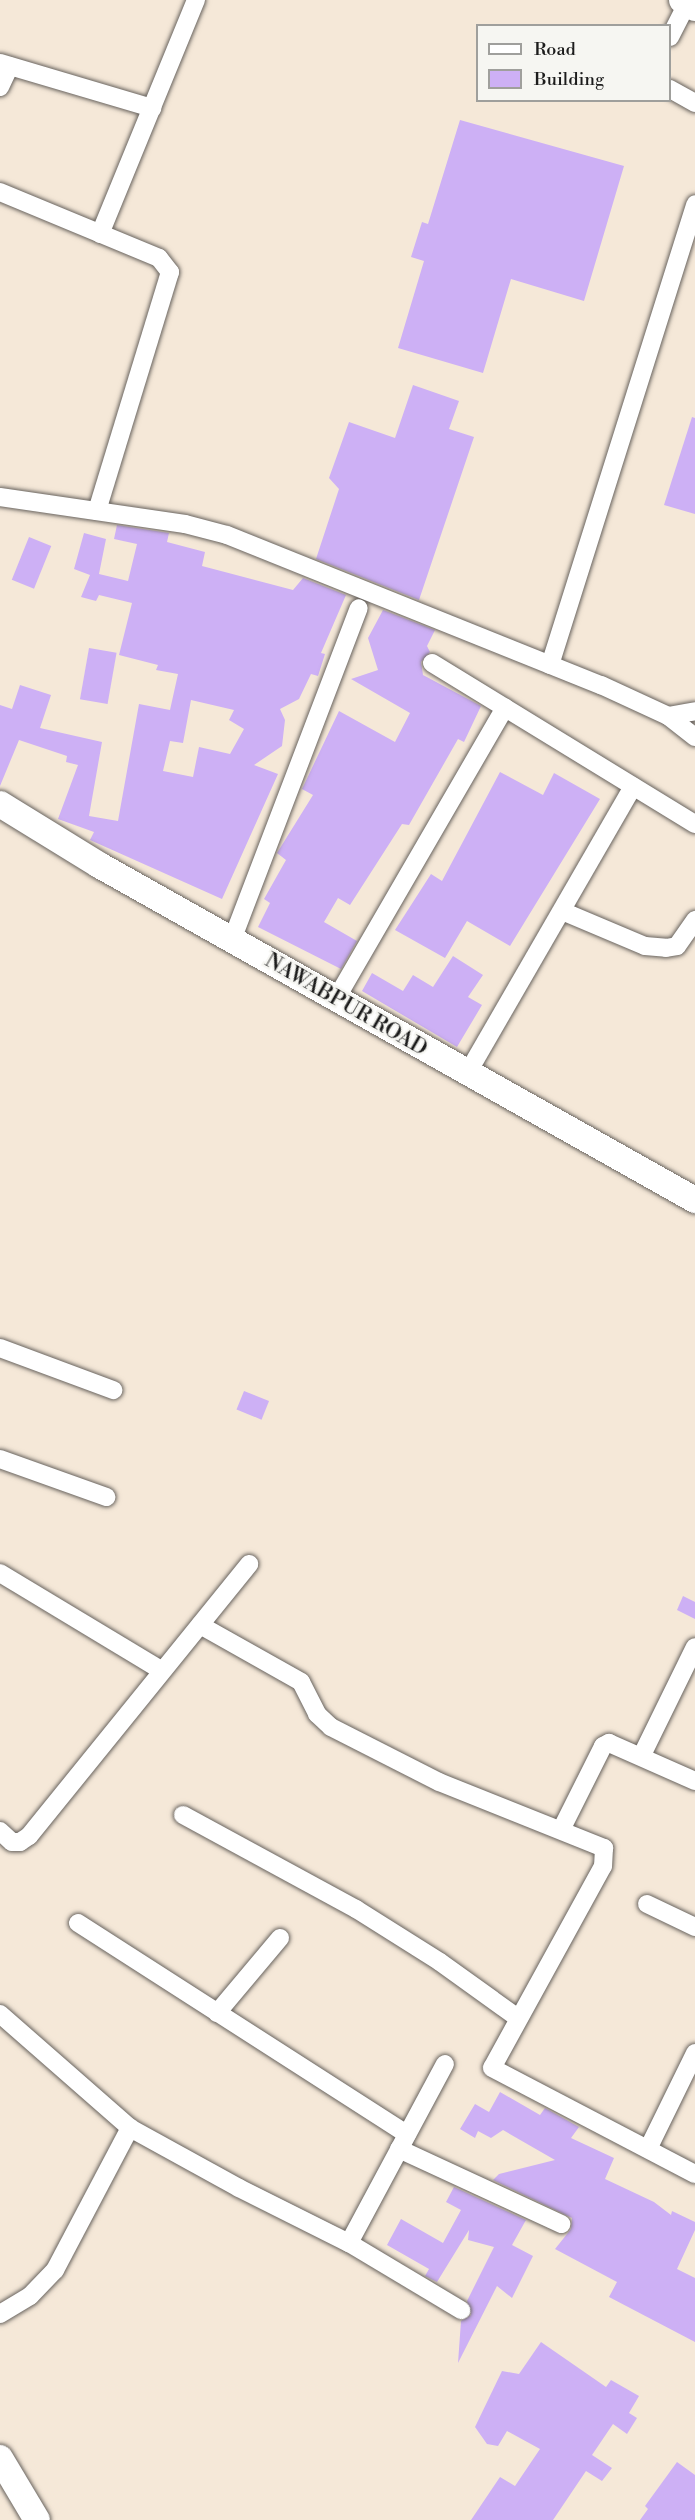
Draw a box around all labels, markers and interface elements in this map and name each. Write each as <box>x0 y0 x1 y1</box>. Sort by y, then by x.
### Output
legend <box>476 24 671 102</box>
text: Road <box>534 38 576 61</box>
text: Building <box>534 68 604 91</box>
street label: NAWABPUR ROAD <box>260 948 432 1062</box>

